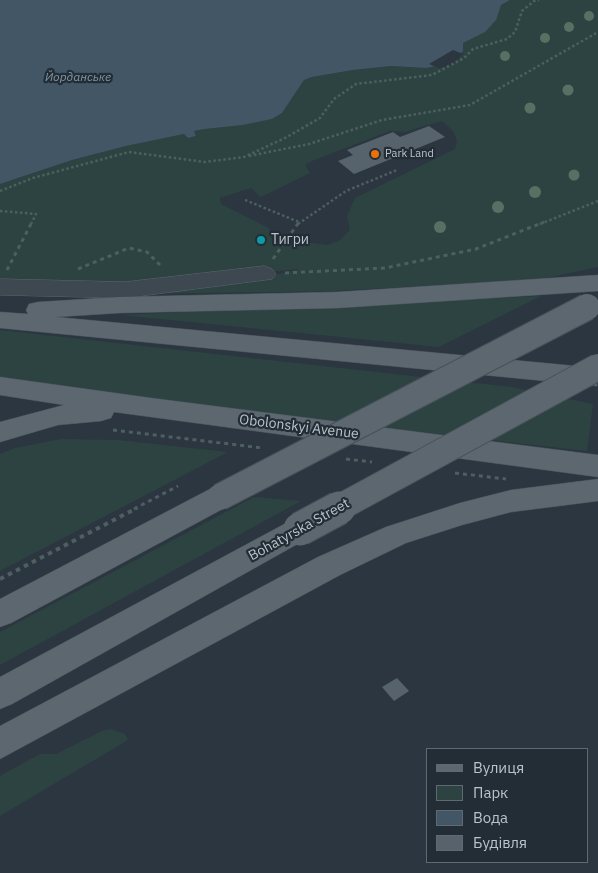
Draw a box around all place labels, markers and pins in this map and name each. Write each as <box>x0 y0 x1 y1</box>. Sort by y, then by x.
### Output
place label: Park Land <box>385 147 434 161</box>
marker: Park Land <box>369 148 381 160</box>
place label: Тигри <box>271 232 309 248</box>
marker: Тигри <box>255 234 267 246</box>

